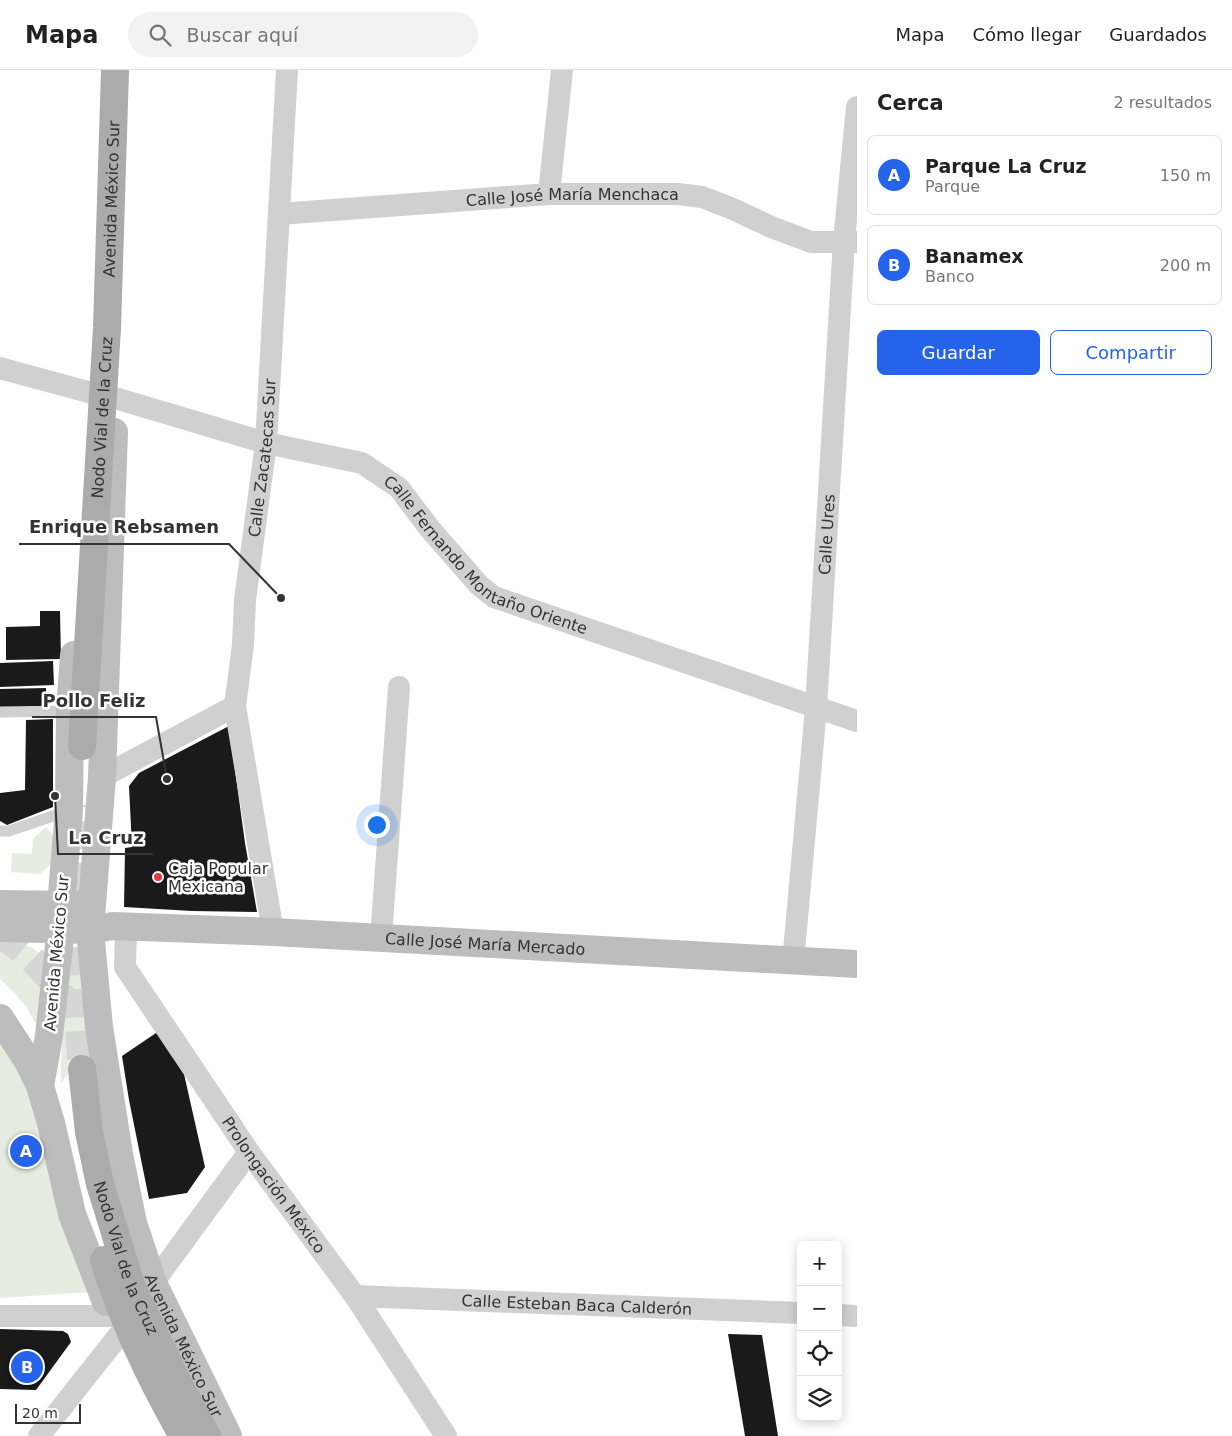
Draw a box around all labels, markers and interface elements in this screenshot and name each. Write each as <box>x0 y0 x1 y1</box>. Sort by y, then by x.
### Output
search box <box>128 12 478 57</box>
text: Mapa <box>25 21 98 49</box>
icon: search <box>146 21 174 49</box>
text: Buscar aquí <box>186 24 298 46</box>
text: Mapa <box>895 24 944 45</box>
text: Cómo llegar <box>972 24 1081 45</box>
text: Guardados <box>1109 24 1207 45</box>
text: Cerca <box>877 91 944 115</box>
text: 2 resultados <box>1113 93 1212 112</box>
street label: Avenida México Sur <box>100 120 123 278</box>
text: Parque La Cruz <box>925 155 1087 177</box>
text: A <box>888 166 900 185</box>
text: 150 m <box>1160 166 1211 185</box>
text: Parque <box>925 177 980 196</box>
street label: Calle José María Menchaca <box>465 185 679 210</box>
text: Banamex <box>925 245 1024 267</box>
text: B <box>888 256 900 275</box>
text: 200 m <box>1160 256 1211 275</box>
text: Banco <box>925 267 975 286</box>
button: Guardar <box>877 330 1040 375</box>
button: Compartir <box>1050 330 1212 375</box>
street label: Nodo Vial de la Cruz <box>88 336 116 499</box>
street label: Calle Zacatecas Sur <box>245 378 280 538</box>
street label: Calle Fernando Montaño Oriente <box>380 472 590 638</box>
street label: Calle Ures <box>815 493 839 575</box>
callout: Enrique Rebsamen <box>19 511 229 544</box>
text: Enrique Rebsamen <box>29 516 219 537</box>
callout: Pollo Feliz <box>32 684 156 717</box>
text: Pollo Feliz <box>42 690 146 711</box>
your location <box>364 812 390 838</box>
callout: La Cruz <box>58 821 153 854</box>
text: La Cruz <box>68 827 144 848</box>
place label: Caja Popular Mexicana <box>168 859 269 896</box>
marker: Caja Popular Mexicana <box>152 871 164 883</box>
street label: Avenida México Sur <box>40 874 73 1032</box>
street label: Calle José María Mercado <box>384 929 586 959</box>
street label: Prolongación México <box>218 1113 329 1257</box>
pin: A <box>10 1132 42 1170</box>
street label: Nodo Vial de la Cruz <box>90 1179 162 1338</box>
map controls <box>797 1241 842 1421</box>
button: + <box>797 1241 842 1286</box>
street label: Avenida México Sur <box>141 1272 226 1421</box>
button: − <box>797 1286 842 1331</box>
street label: Calle Esteban Baca Calderón <box>461 1291 692 1319</box>
button: locate <box>797 1331 842 1376</box>
pin: B <box>11 1348 43 1386</box>
button: layers <box>797 1376 842 1421</box>
scale bar <box>15 1401 81 1424</box>
text: 20 m <box>22 1405 58 1421</box>

